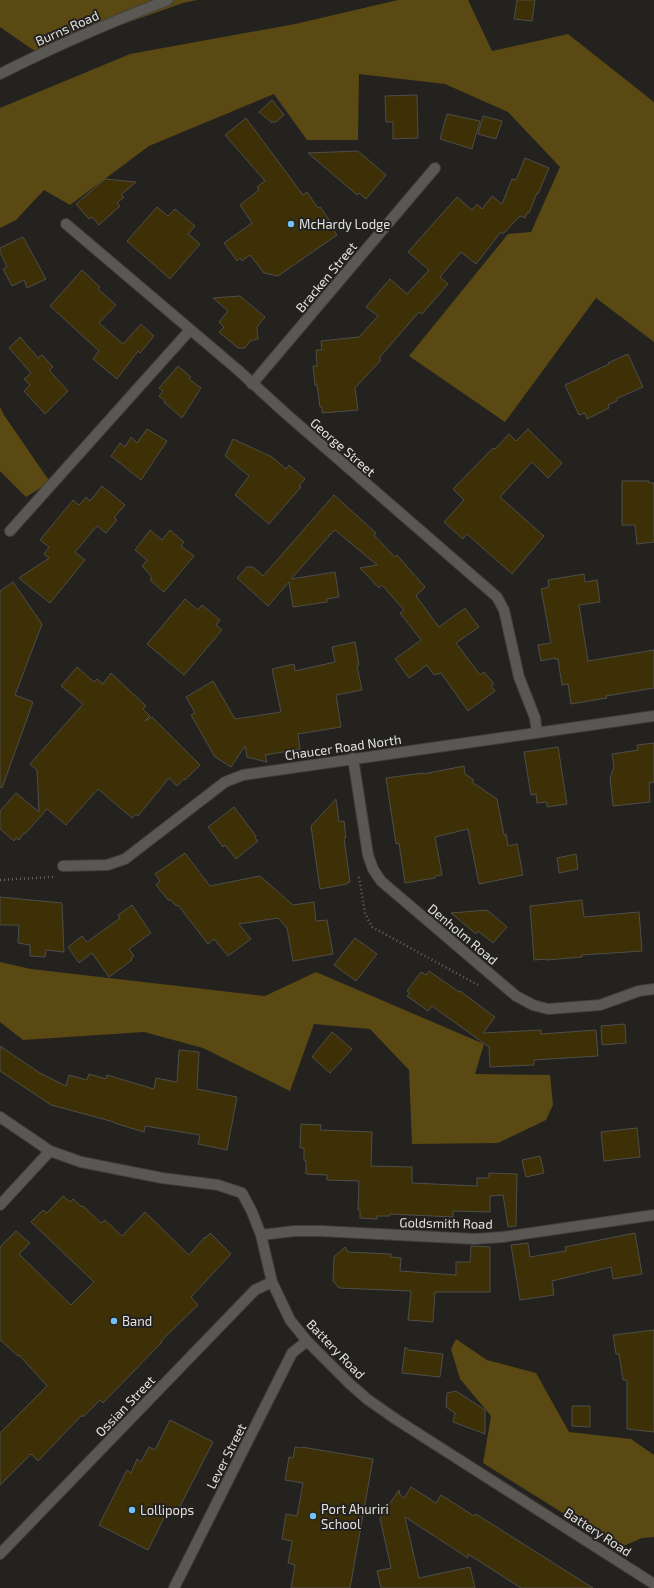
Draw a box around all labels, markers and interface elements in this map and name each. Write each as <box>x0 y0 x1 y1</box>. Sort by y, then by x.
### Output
street label: Burns Road <box>33 7 101 49</box>
place label: McHardy Lodge <box>299 216 390 232</box>
marker: McHardy Lodge <box>286 219 296 229</box>
street label: Bracken Street <box>292 239 360 315</box>
street label: George Street <box>307 414 379 480</box>
street label: Chaucer Road North <box>284 731 402 763</box>
street label: Denholm Road <box>425 900 501 968</box>
street label: Goldsmith Road <box>399 1214 493 1232</box>
place label: Band <box>122 1313 152 1329</box>
marker: Band <box>109 1316 119 1326</box>
street label: Battery Road <box>304 1316 368 1382</box>
street label: Ossian Street <box>92 1372 158 1440</box>
street label: Lever Street <box>203 1421 249 1491</box>
place label: Port Ahuriri School <box>321 1501 389 1532</box>
place label: Lollipops <box>140 1502 194 1518</box>
street label: Battery Road <box>561 1504 635 1560</box>
marker: Lollipops <box>127 1505 137 1515</box>
marker: Port Ahuriri School <box>308 1511 318 1521</box>

